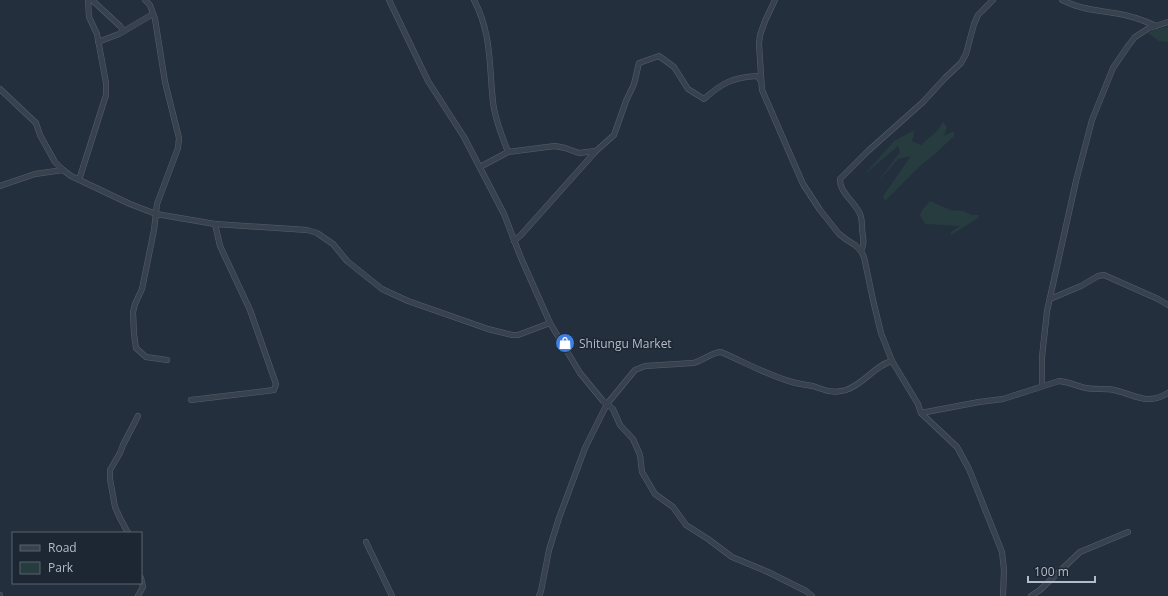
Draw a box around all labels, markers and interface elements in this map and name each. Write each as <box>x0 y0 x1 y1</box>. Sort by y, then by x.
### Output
shop icon: Shitungu Market <box>554 332 576 354</box>
place label: Shitungu Market <box>579 335 672 352</box>
legend <box>12 532 142 584</box>
text: Road <box>48 539 77 556</box>
scale bar <box>1028 558 1095 584</box>
text: Park <box>48 559 74 576</box>
text: 100 m <box>1034 563 1069 580</box>

